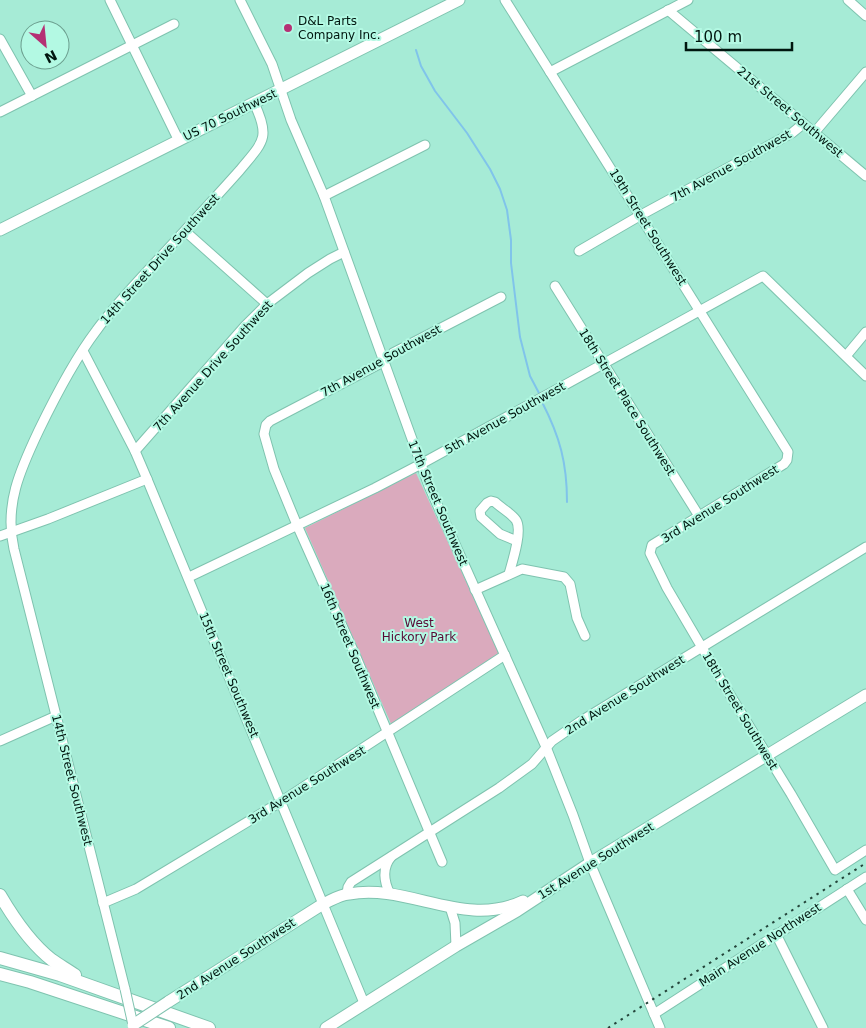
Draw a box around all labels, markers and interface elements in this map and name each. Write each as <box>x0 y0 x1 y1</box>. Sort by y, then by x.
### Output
place label: D&L Parts Company Inc. <box>298 14 380 42</box>
north arrow <box>20 20 70 70</box>
scale bar <box>686 20 792 52</box>
marker: D&L Parts Company Inc. <box>282 22 294 34</box>
text: 100 m <box>694 28 742 46</box>
text: N <box>42 47 60 66</box>
street label: 21st Street Southwest <box>734 64 846 160</box>
street label: US 70 Southwest <box>181 86 279 144</box>
street label: 7th Avenue Southwest <box>668 127 794 205</box>
street label: 19th Street Southwest <box>606 166 690 288</box>
street label: 14th Street Drive Southwest <box>98 191 222 327</box>
street label: 7th Avenue Drive Southwest <box>151 298 276 434</box>
street label: 7th Avenue Southwest <box>318 322 444 400</box>
street label: 18th Street Place Southwest <box>576 326 678 478</box>
street label: 5th Avenue Southwest <box>442 379 568 457</box>
street label: 17th Street Southwest <box>405 438 471 568</box>
street label: 3rd Avenue Southwest <box>659 462 781 546</box>
street label: 16th Street Southwest <box>317 581 383 711</box>
street label: 15th Street Southwest <box>196 610 262 740</box>
park label: West Hickory Park <box>382 616 456 644</box>
street label: 18th Street Southwest <box>699 650 781 773</box>
street label: 2nd Avenue Southwest <box>563 652 688 738</box>
street label: 14th Street Southwest <box>49 713 95 847</box>
street label: 3rd Avenue Southwest <box>246 743 368 827</box>
street label: 1st Avenue Southwest <box>536 819 657 902</box>
street label: Main Avenue Northwest <box>696 900 824 990</box>
street label: 2nd Avenue Southwest <box>174 915 298 1002</box>

